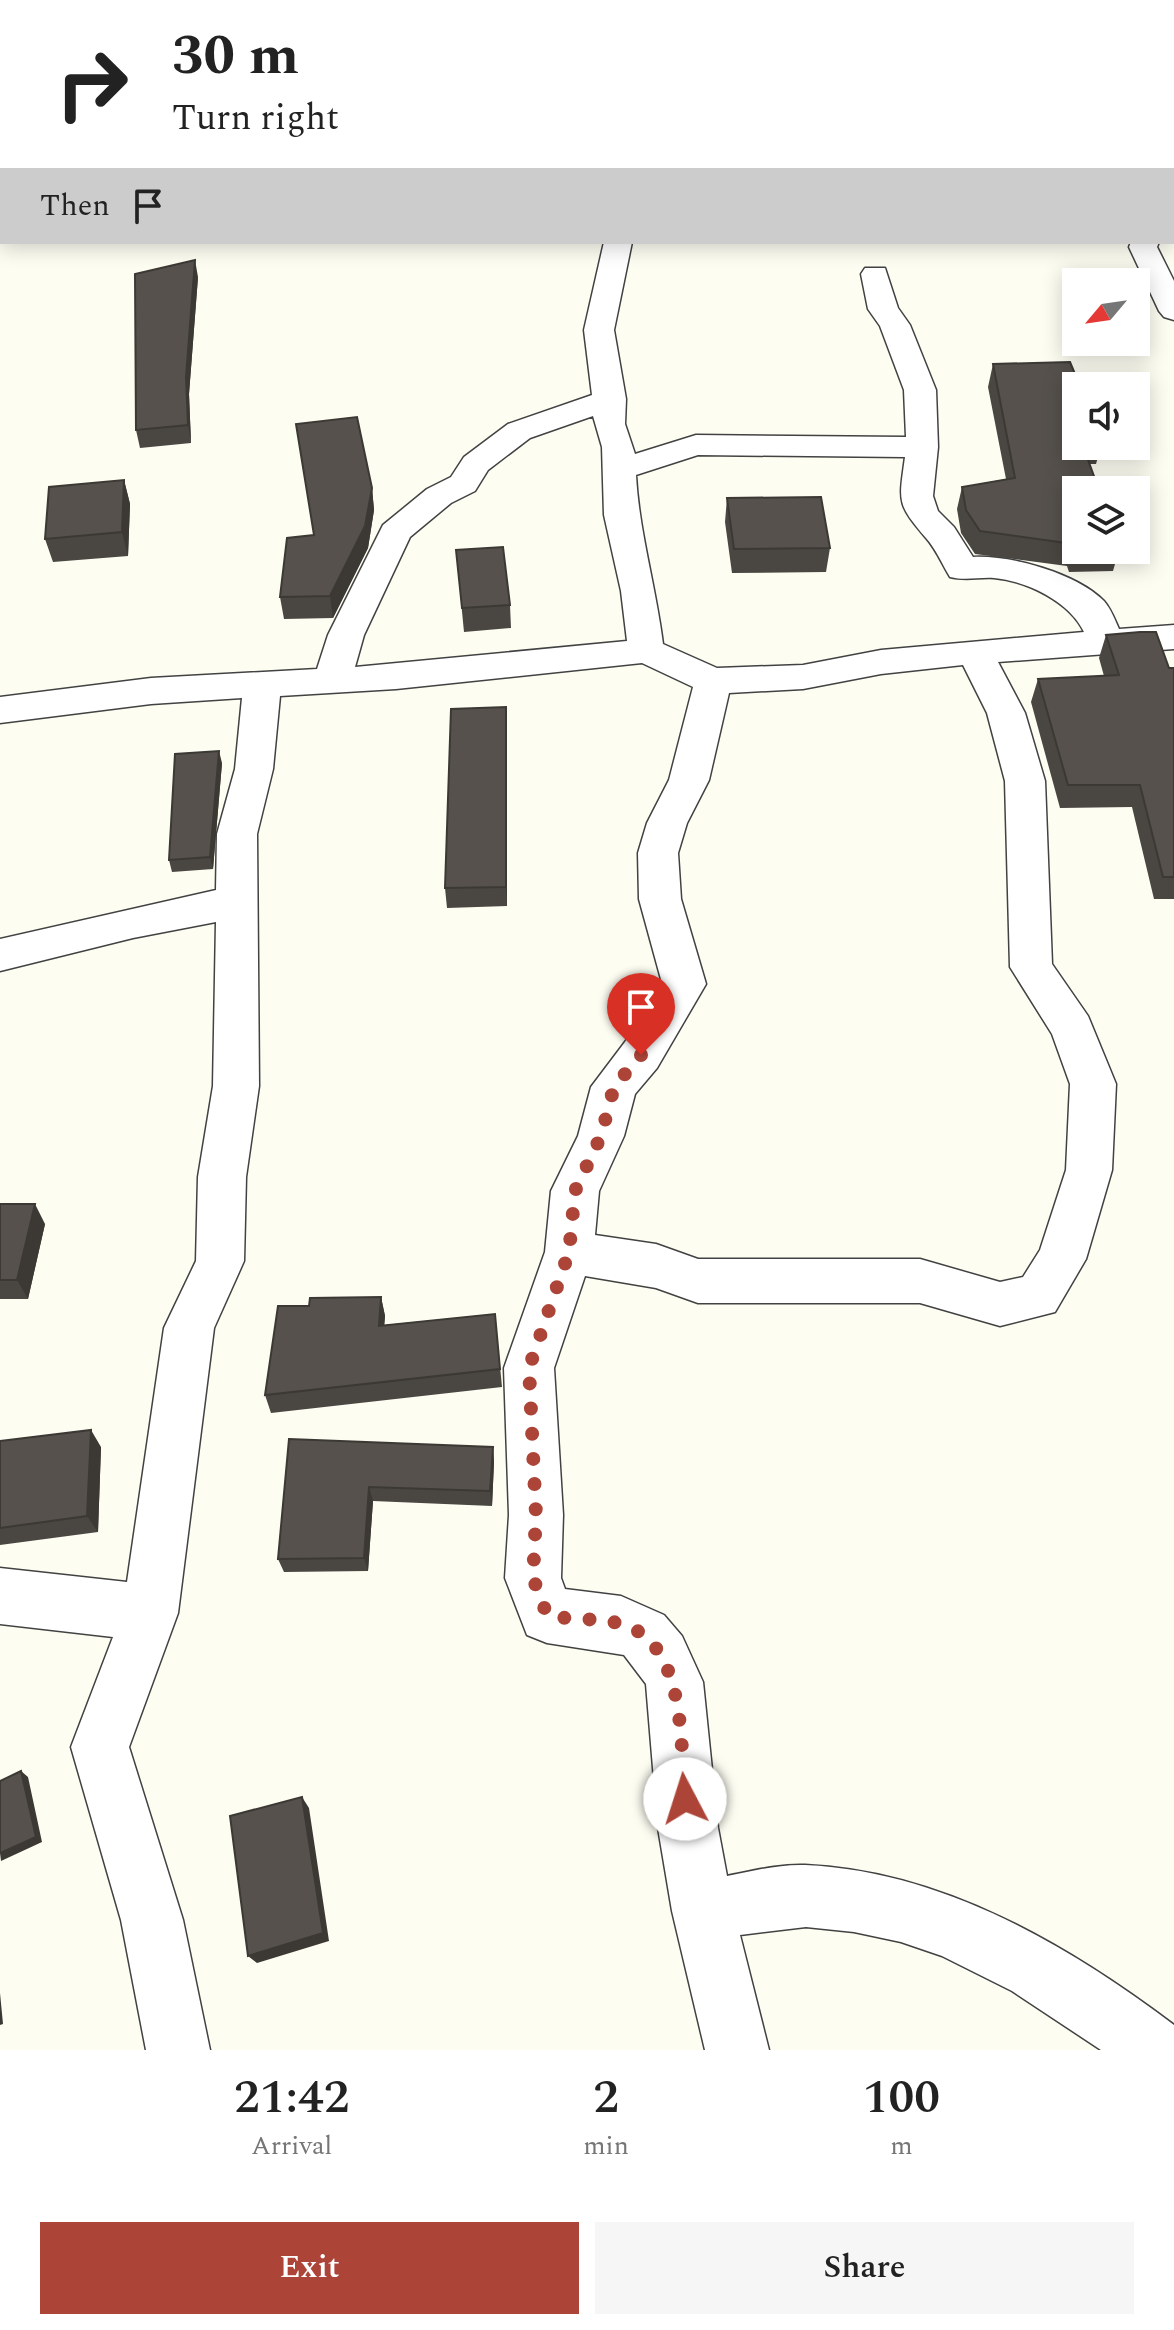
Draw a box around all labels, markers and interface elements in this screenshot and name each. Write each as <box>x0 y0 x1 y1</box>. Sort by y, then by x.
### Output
text: 30 m <box>172 14 299 99</box>
icon: right <box>40 32 144 136</box>
text: Turn right <box>172 91 339 146</box>
text: Then <box>40 183 110 229</box>
icon: arrive <box>126 184 170 228</box>
north arrow <box>1062 268 1150 356</box>
map controls <box>1062 268 1150 564</box>
button: sound <box>1062 372 1150 460</box>
button: layers <box>1062 476 1150 564</box>
pin <box>607 973 675 1055</box>
icon: arrive <box>619 985 663 1029</box>
position arrow <box>643 1757 727 1841</box>
text: 21:42 <box>234 2061 349 2134</box>
text: 2 <box>593 2061 619 2134</box>
text: 100 <box>863 2061 940 2134</box>
text: Arrival <box>251 2126 332 2166</box>
text: min <box>583 2126 629 2166</box>
text: m <box>890 2126 913 2166</box>
button: Exit <box>40 2222 579 2314</box>
button: Share <box>595 2222 1134 2314</box>

